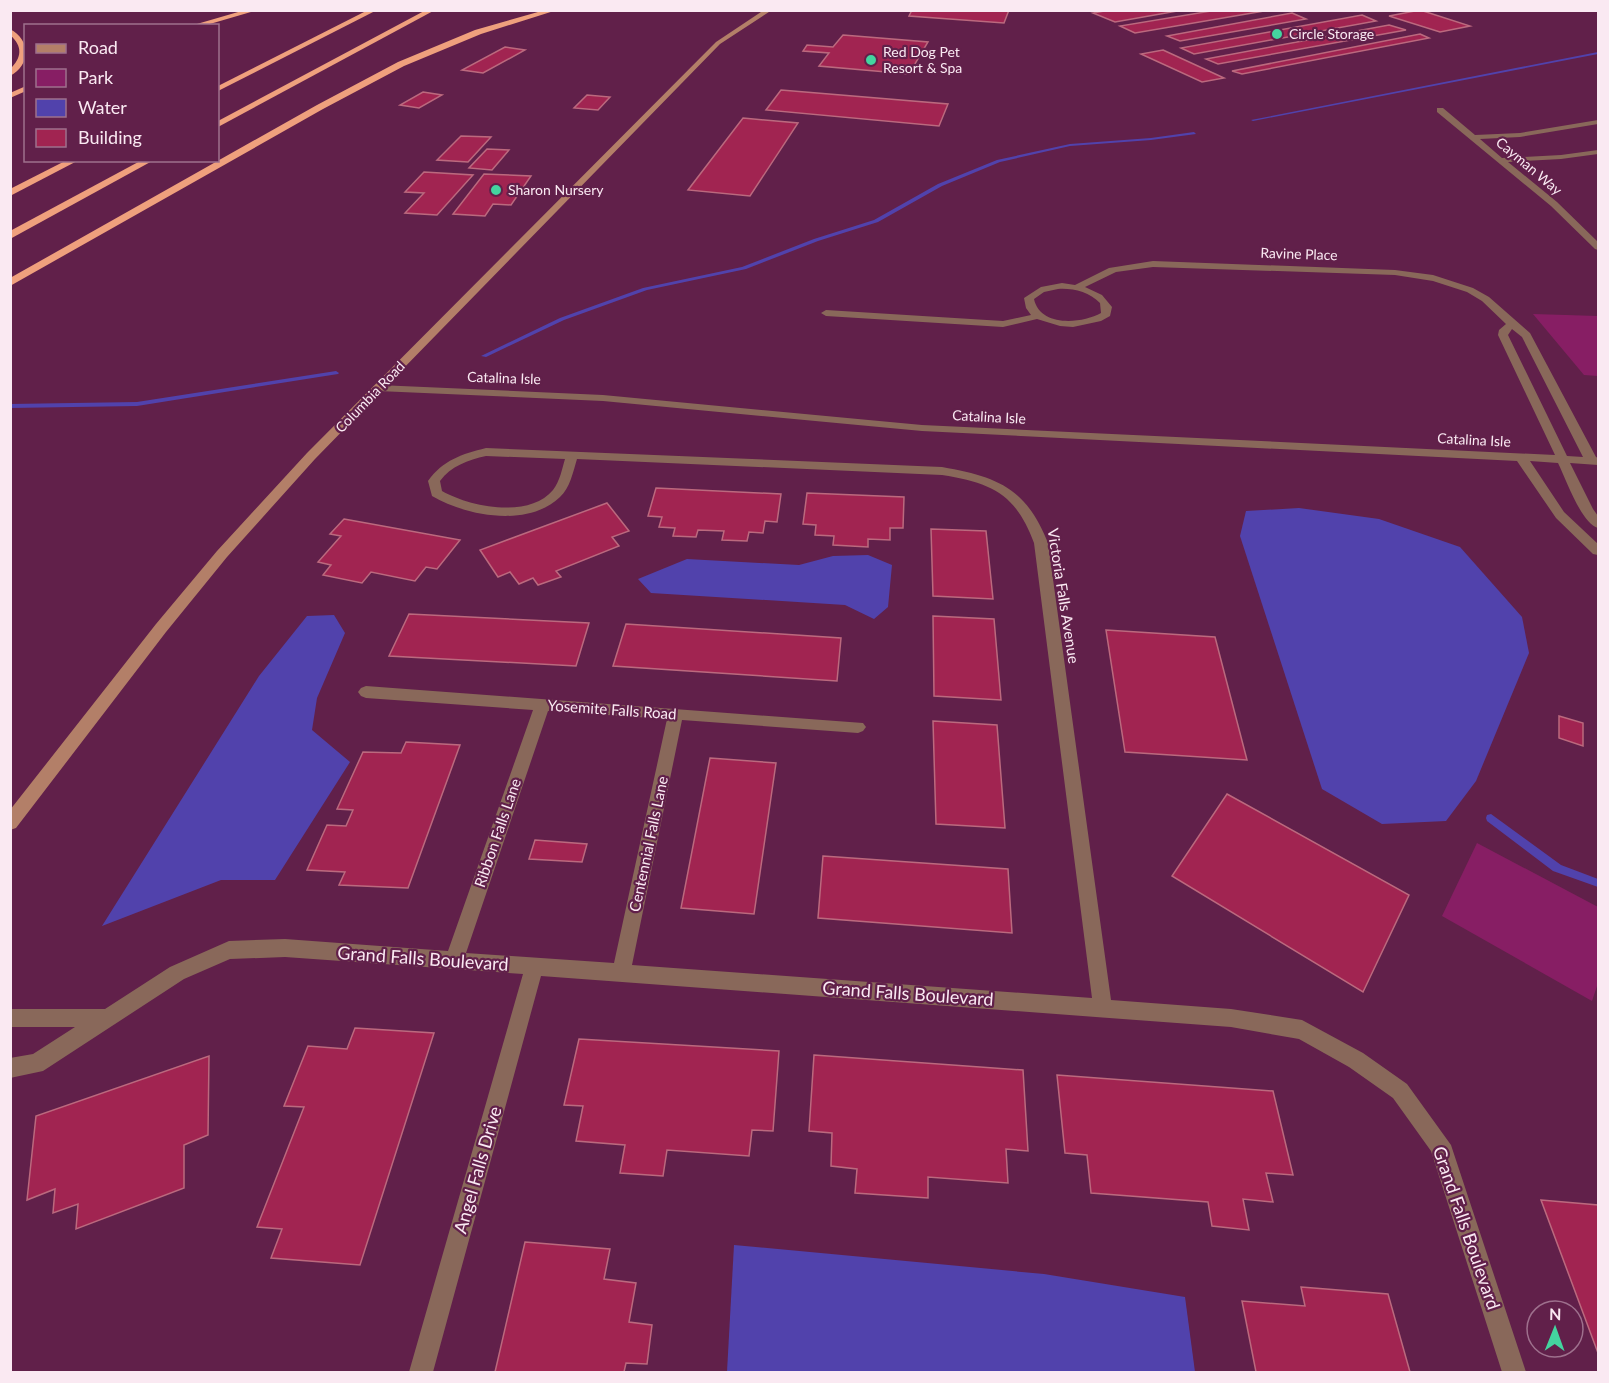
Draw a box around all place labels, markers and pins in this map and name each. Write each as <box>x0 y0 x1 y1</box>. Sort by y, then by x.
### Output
place label: Circle Storage <box>1289 25 1374 42</box>
marker: Circle Storage <box>1270 27 1284 41</box>
place label: Red Dog Pet Resort & Spa <box>883 43 962 76</box>
marker: Red Dog Pet Resort & Spa <box>864 53 878 67</box>
place label: Sharon Nursery <box>508 181 604 198</box>
marker: Sharon Nursery <box>489 183 503 197</box>

